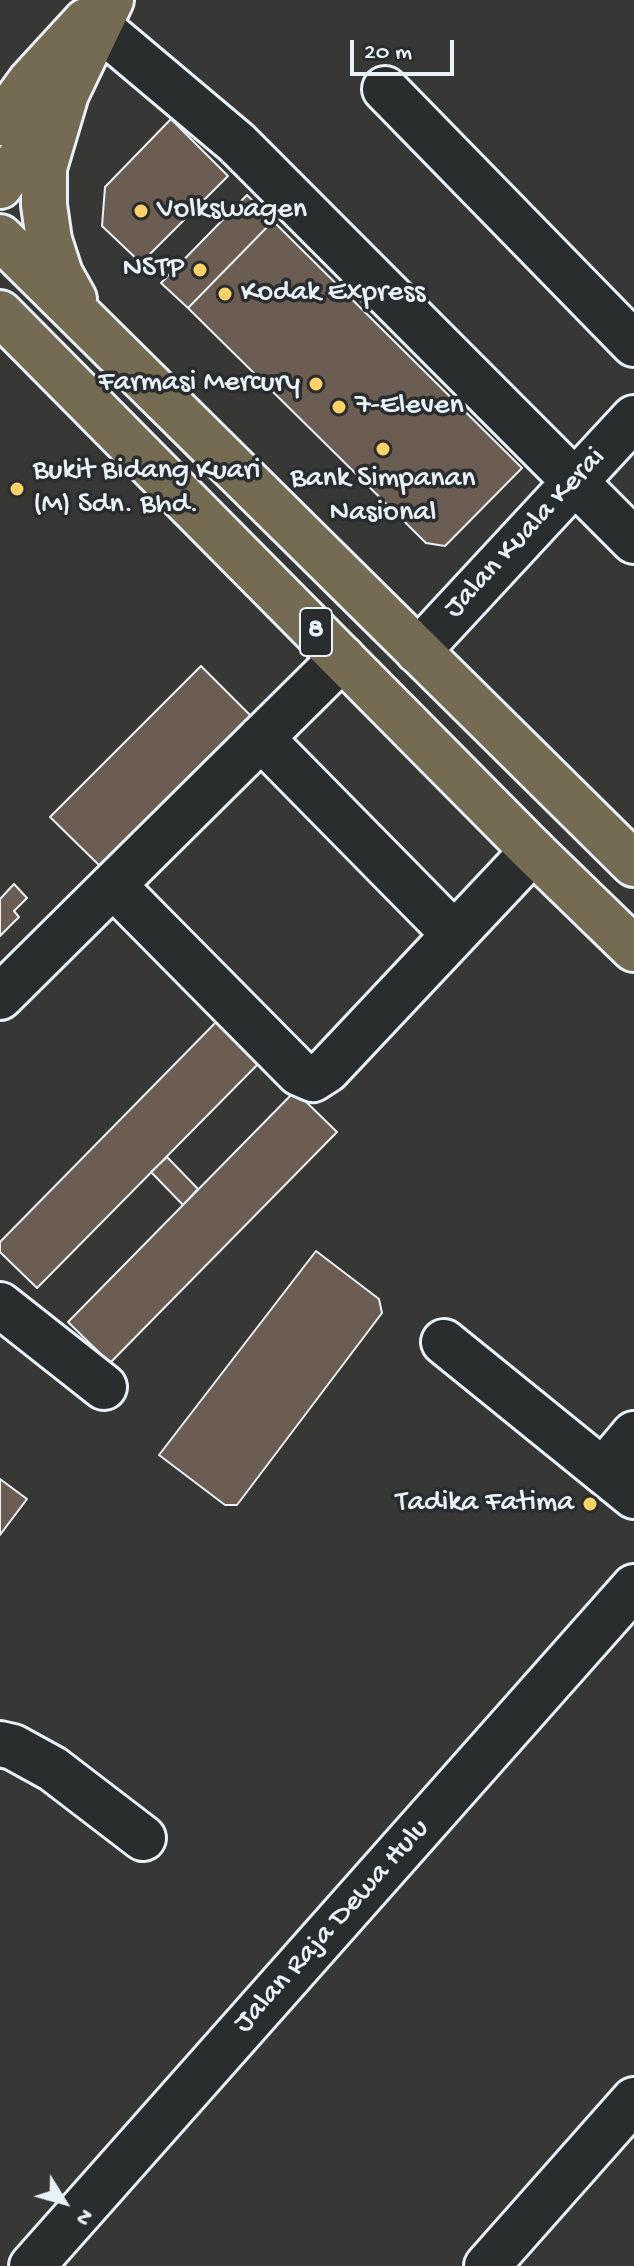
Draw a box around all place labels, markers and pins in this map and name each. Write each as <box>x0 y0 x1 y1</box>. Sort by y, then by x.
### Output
place label: Volkswagen <box>157 193 307 229</box>
marker: Volkswagen <box>132 202 150 220</box>
place label: NSTP <box>122 252 184 288</box>
marker: NSTP <box>191 261 209 279</box>
place label: Kodak Express <box>241 276 425 312</box>
marker: Kodak Express <box>216 285 234 303</box>
place label: Farmasi Mercury <box>98 366 300 402</box>
marker: Farmasi Mercury <box>307 375 325 393</box>
place label: 7-Eleven <box>355 389 464 425</box>
marker: 7-Eleven <box>330 398 348 416</box>
marker: Bank Simpanan Nasional <box>374 440 392 458</box>
place label: Bukit Bidang Kuari (M) Sdn. Bhd. <box>33 454 261 524</box>
place label: Bank Simpanan Nasional <box>290 462 476 532</box>
marker: Bukit Bidang Kuari (M) Sdn. Bhd. <box>8 480 26 498</box>
place label: Tadika Fatima <box>396 1486 574 1522</box>
marker: Tadika Fatima <box>581 1495 599 1513</box>

